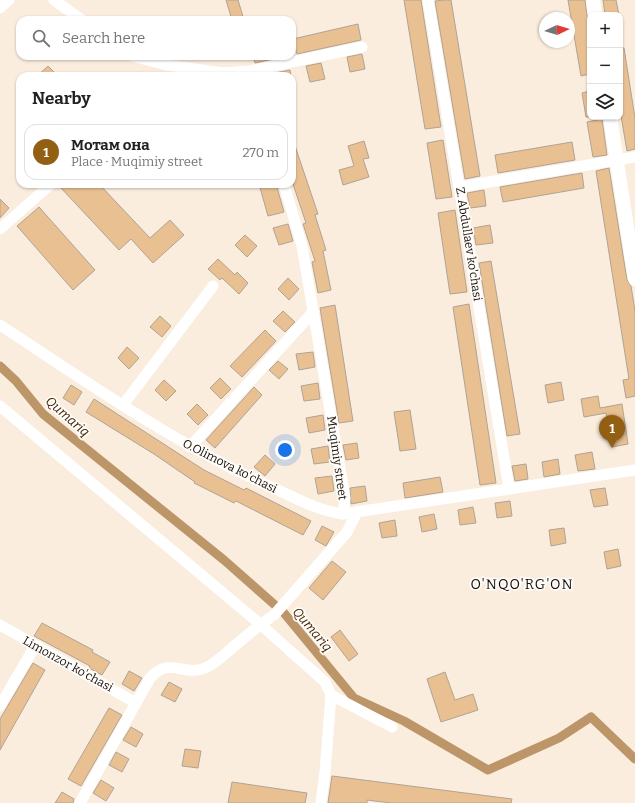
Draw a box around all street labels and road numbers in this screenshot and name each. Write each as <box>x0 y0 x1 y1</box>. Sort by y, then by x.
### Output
street label: Z. Abdullaev ko'chasi <box>453 186 485 302</box>
street label: Muqimiy street <box>324 415 350 502</box>
street label: O.Olimova ko'chasi <box>180 436 280 496</box>
street label: Limonzor ko'chasi <box>20 633 116 695</box>

